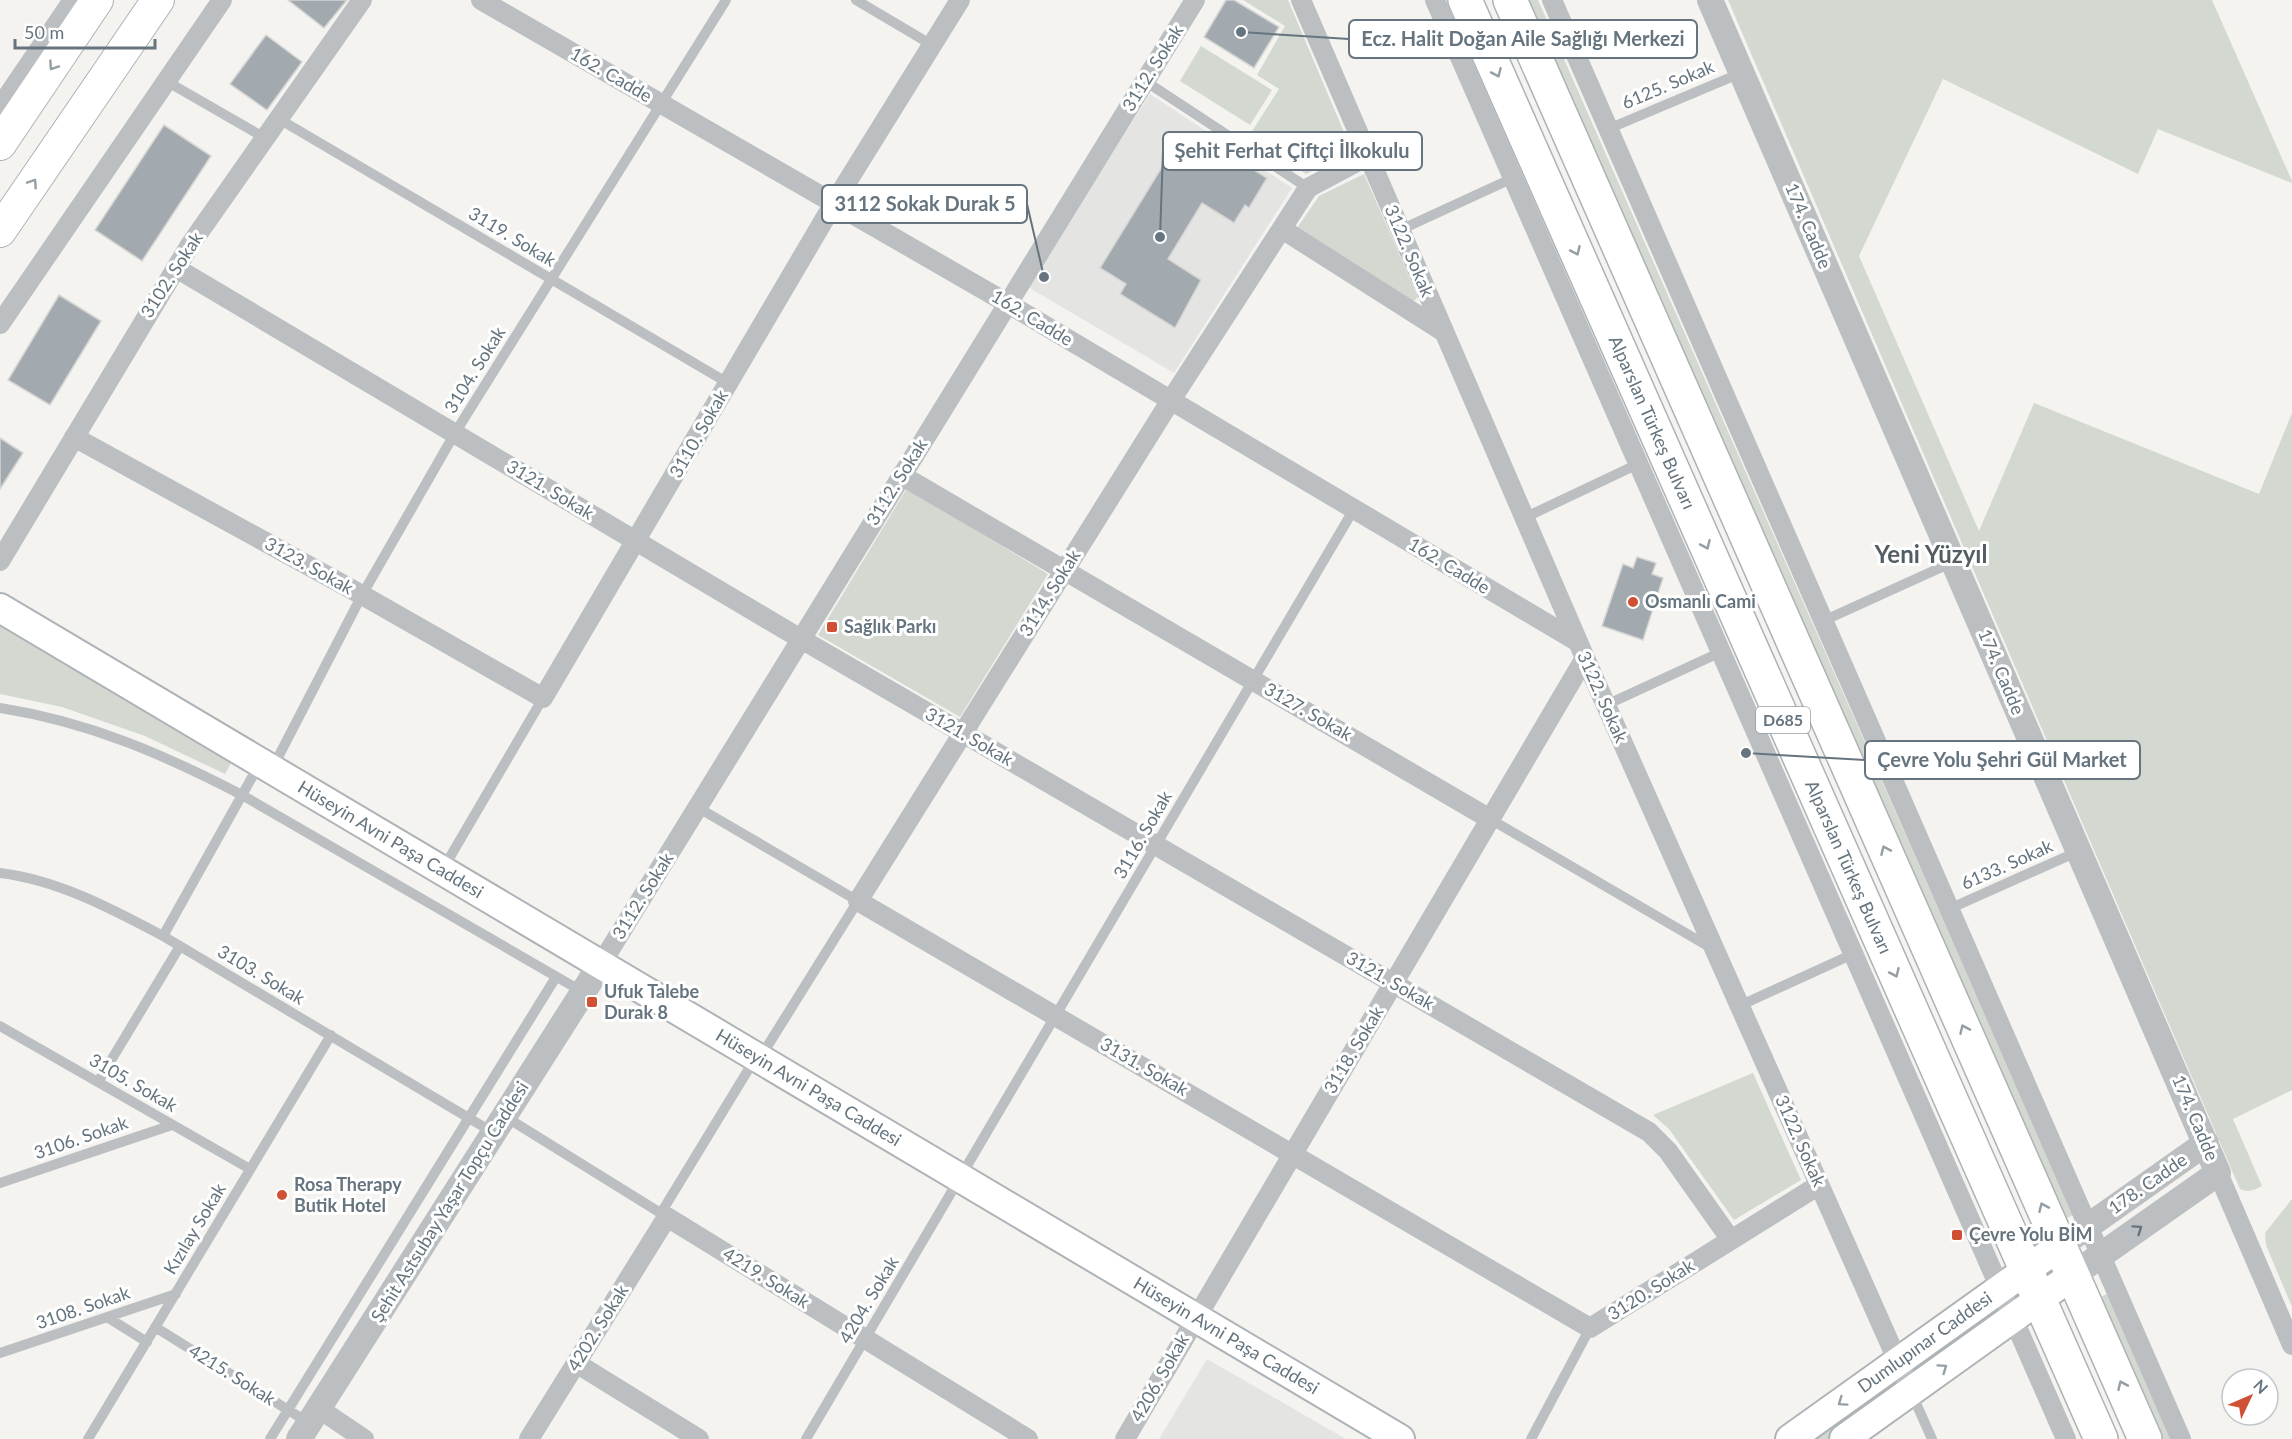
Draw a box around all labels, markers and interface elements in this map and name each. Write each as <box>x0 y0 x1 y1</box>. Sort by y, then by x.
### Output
scale bar <box>15 12 154 50</box>
street label: 3112. Sokak <box>1117 19 1188 115</box>
callout: Ecz. Halit Doğan Aile Sağlığı Merkezi <box>1349 20 1697 58</box>
text: 50 m <box>24 21 64 43</box>
text: Ecz. Halit Doğan Aile Sağlığı Merkezi <box>1361 26 1685 50</box>
street label: 162. Cadde <box>567 42 656 106</box>
street label: 6125. Sokak <box>1618 55 1718 113</box>
one-way arrow <box>49 59 60 70</box>
one-way arrow <box>1490 66 1502 77</box>
callout: Şehit Ferhat Çiftçi İlkokulu <box>1163 132 1422 170</box>
text: Şehit Ferhat Çiftçi İlkokulu <box>1174 138 1410 162</box>
one-way arrow <box>26 179 37 190</box>
street label: 174. Cadde <box>1781 180 1837 272</box>
callout: 3112 Sokak Durak 5 <box>822 185 1027 223</box>
text: 3112 Sokak Durak 5 <box>834 191 1016 215</box>
street label: 3122. Sokak <box>1381 201 1439 301</box>
street label: 3119. Sokak <box>465 202 561 271</box>
street label: 3102. Sokak <box>135 227 207 321</box>
one-way arrow <box>1569 245 1581 256</box>
street label: 162. Cadde <box>988 284 1077 350</box>
street label: 3104. Sokak <box>439 321 510 417</box>
street label: Alparslan Türkeş Bulvarı <box>1605 332 1701 512</box>
street label: 3110. Sokak <box>664 385 733 481</box>
street label: 3112. Sokak <box>861 433 932 529</box>
street label: 3121. Sokak <box>503 455 599 524</box>
street label: 3123. Sokak <box>261 532 358 599</box>
street label: 162. Cadde <box>1405 532 1494 598</box>
one-way arrow <box>1698 538 1710 549</box>
district label: Yeni Yüzyıl <box>1874 539 1987 568</box>
street label: 3114. Sokak <box>1014 544 1085 640</box>
place label: Osmanlı Cami <box>1645 590 1756 612</box>
marker: Osmanlı Cami <box>1626 595 1640 609</box>
place label: Sağlık Parkı <box>844 615 936 637</box>
marker: Sağlık Parkı <box>825 620 839 634</box>
street label: 174. Cadde <box>1974 626 2030 718</box>
street label: 3122. Sokak <box>1573 647 1633 747</box>
street label: 3127. Sokak <box>1261 677 1357 746</box>
street label: 3121. Sokak <box>922 702 1018 771</box>
road number: D685 <box>1756 707 1810 733</box>
callout: Çevre Yolu Şehri Gül Market <box>1865 741 2140 779</box>
text: Çevre Yolu Şehri Gül Market <box>1877 747 2127 771</box>
street label: Hüseyin Avni Paşa Caddesi <box>294 775 488 902</box>
street label: Alparslan Türkeş Bulvarı <box>1801 776 1897 957</box>
street label: 3116. Sokak <box>1108 786 1177 882</box>
street label: 6133. Sokak <box>1957 834 2057 894</box>
one-way arrow <box>1880 846 1892 857</box>
street label: 3112. Sokak <box>607 847 678 943</box>
street label: 3103. Sokak <box>214 940 310 1009</box>
street label: 3121. Sokak <box>1343 946 1439 1015</box>
one-way arrow <box>1888 966 1900 977</box>
place label: Ufuk Talebe Durak 8 <box>604 980 699 1023</box>
marker: Ufuk Talebe Durak 8 <box>585 995 599 1009</box>
street label: 3118. Sokak <box>1319 1001 1388 1097</box>
street label: Hüseyin Avni Paşa Caddesi <box>712 1023 906 1150</box>
one-way arrow <box>1959 1024 1971 1035</box>
street label: 3131. Sokak <box>1097 1032 1193 1101</box>
street label: 3105. Sokak <box>86 1048 182 1117</box>
street label: 174. Cadde <box>2168 1072 2224 1164</box>
street label: Şehit Astsubay Yaşar Topçu Caddesi <box>366 1077 533 1326</box>
street label: 3122. Sokak <box>1771 1091 1831 1191</box>
street label: 3106. Sokak <box>31 1110 131 1163</box>
street label: 178. Cadde <box>2104 1148 2191 1218</box>
place label: Rosa Therapy Butik Hotel <box>294 1173 402 1216</box>
street label: Kızılay Sokak <box>158 1178 230 1278</box>
marker: Rosa Therapy Butik Hotel <box>275 1188 289 1202</box>
one-way arrow <box>2038 1202 2050 1213</box>
place label: Çevre Yolu BİM <box>1969 1223 2092 1245</box>
one-way arrow <box>2131 1225 2142 1236</box>
marker: Çevre Yolu BİM <box>1950 1228 1964 1242</box>
street label: 4219. Sokak <box>719 1242 815 1313</box>
street label: 4204. Sokak <box>834 1251 903 1347</box>
street label: 3120. Sokak <box>1603 1253 1698 1324</box>
street label: Hüseyin Avni Paşa Caddesi <box>1130 1271 1323 1399</box>
street label: 4202. Sokak <box>562 1279 633 1375</box>
street label: 3108. Sokak <box>33 1280 133 1333</box>
street label: Dumlupınar Caddesi <box>1853 1286 1996 1397</box>
street label: 4206. Sokak <box>1125 1329 1194 1425</box>
street label: 4215. Sokak <box>185 1339 281 1410</box>
one-way arrow <box>1937 1365 1948 1376</box>
north arrow <box>2220 1367 2280 1427</box>
text: N <box>2250 1375 2272 1397</box>
one-way arrow <box>2117 1381 2129 1392</box>
one-way arrow <box>1837 1395 1848 1406</box>

